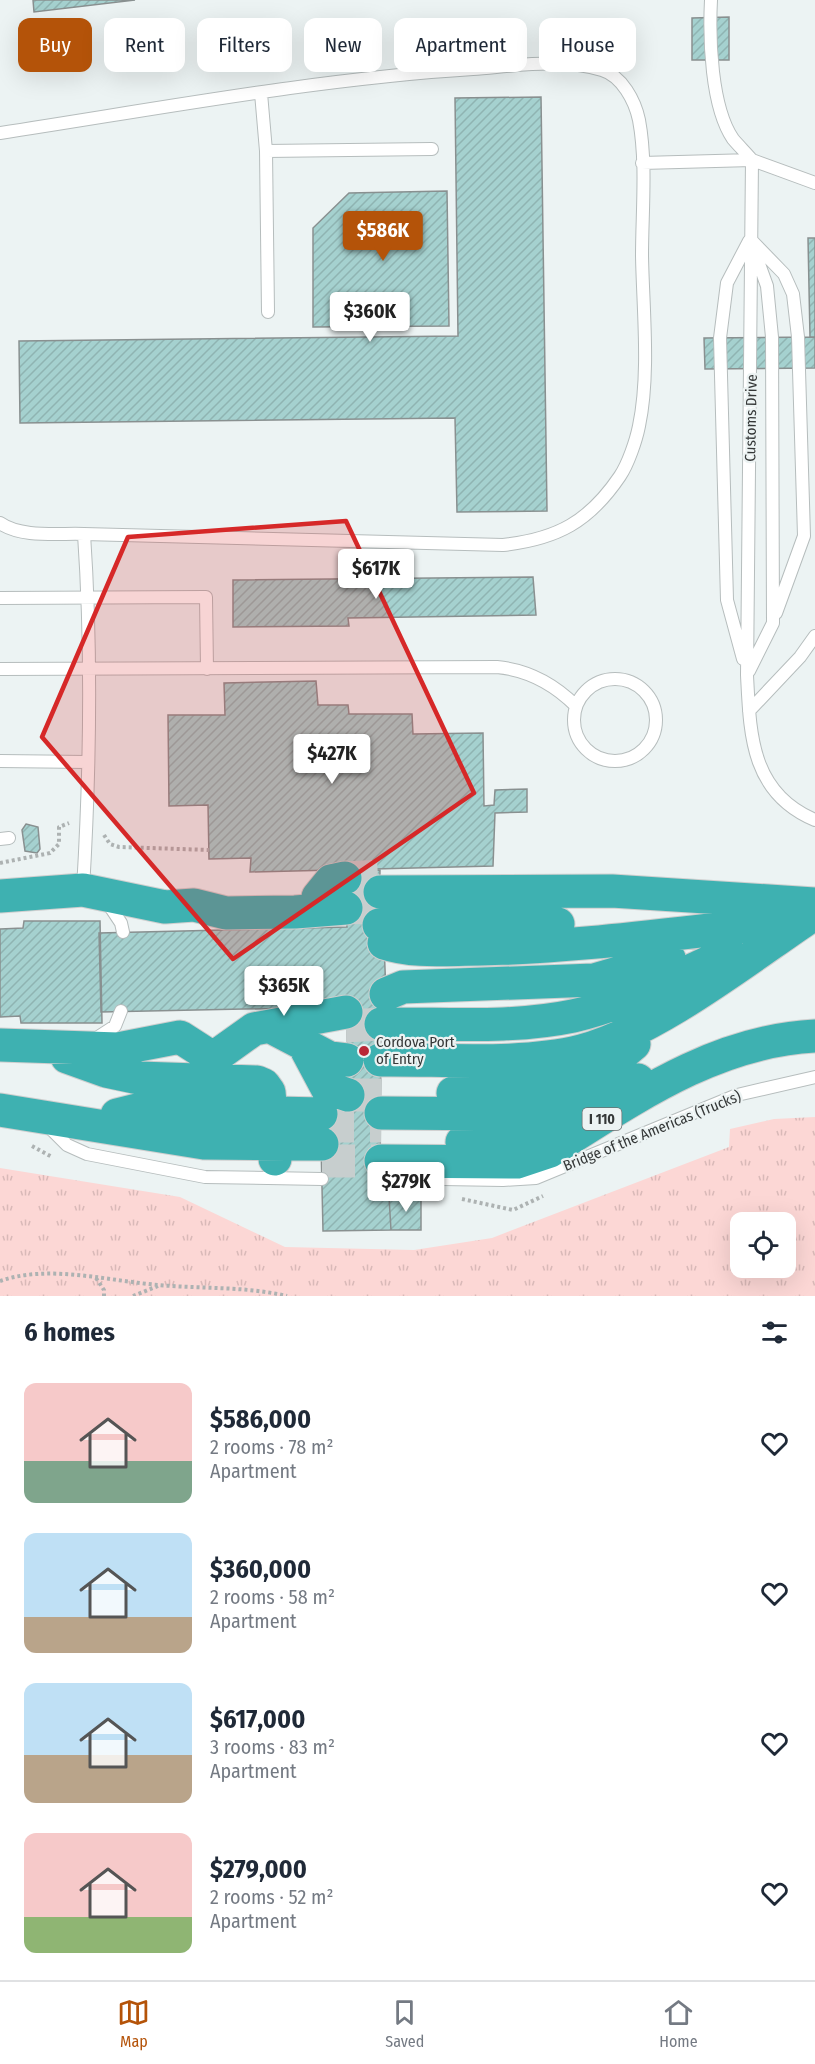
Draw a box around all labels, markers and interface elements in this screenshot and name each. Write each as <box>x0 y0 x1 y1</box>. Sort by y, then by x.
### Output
chip: Buy <box>18 18 92 72</box>
chip: Rent <box>104 18 185 72</box>
chip: Filters <box>197 18 292 72</box>
chip: New <box>304 18 382 72</box>
chip: Apartment <box>394 18 527 72</box>
chip: House <box>539 18 636 72</box>
pin: $586K <box>341 211 425 262</box>
text: $586K <box>357 218 409 242</box>
pin: $360K <box>328 292 412 343</box>
text: $360K <box>344 299 396 323</box>
street label: Customs Drive <box>741 374 761 462</box>
pin: $617K <box>334 549 418 600</box>
text: $617K <box>352 556 400 580</box>
pin: $427K <box>290 734 374 785</box>
text: $427K <box>307 741 357 765</box>
pin: $365K <box>242 966 326 1017</box>
text: $365K <box>258 973 310 997</box>
place label: Cordova Port of Entry <box>376 1033 455 1068</box>
marker: Cordova Port of Entry <box>357 1044 371 1058</box>
street label: Bridge of the Americas (Trucks) <box>560 1087 744 1175</box>
road number: I 110 <box>582 1108 622 1130</box>
pin: $279K <box>364 1162 448 1213</box>
text: $279K <box>381 1169 431 1193</box>
map controls <box>730 1212 796 1278</box>
button: locate <box>730 1212 796 1278</box>
icon: filters <box>758 1316 791 1349</box>
text: 6 homes <box>24 1317 115 1348</box>
text: $586,000 <box>210 1404 311 1435</box>
icon: home <box>72 1407 144 1479</box>
icon: heart <box>758 1427 791 1460</box>
text: 2 rooms · 78 m² <box>210 1435 333 1459</box>
text: Apartment <box>210 1459 297 1483</box>
text: $360,000 <box>210 1554 311 1585</box>
icon: home <box>72 1557 144 1629</box>
icon: heart <box>758 1577 791 1610</box>
text: 2 rooms · 58 m² <box>210 1585 335 1609</box>
text: Apartment <box>210 1609 297 1633</box>
text: $617,000 <box>210 1704 305 1735</box>
icon: home <box>72 1707 144 1779</box>
icon: heart <box>758 1727 791 1760</box>
text: 3 rooms · 83 m² <box>210 1735 335 1759</box>
text: Apartment <box>210 1759 297 1783</box>
text: $279,000 <box>210 1854 307 1885</box>
icon: home <box>72 1857 144 1929</box>
icon: heart <box>758 1877 791 1910</box>
text: 2 rooms · 52 m² <box>210 1885 334 1909</box>
text: Apartment <box>210 1909 297 1933</box>
tab: Map <box>117 1996 150 2051</box>
tab: Saved <box>385 1996 424 2051</box>
tab: Home <box>659 1996 698 2051</box>

